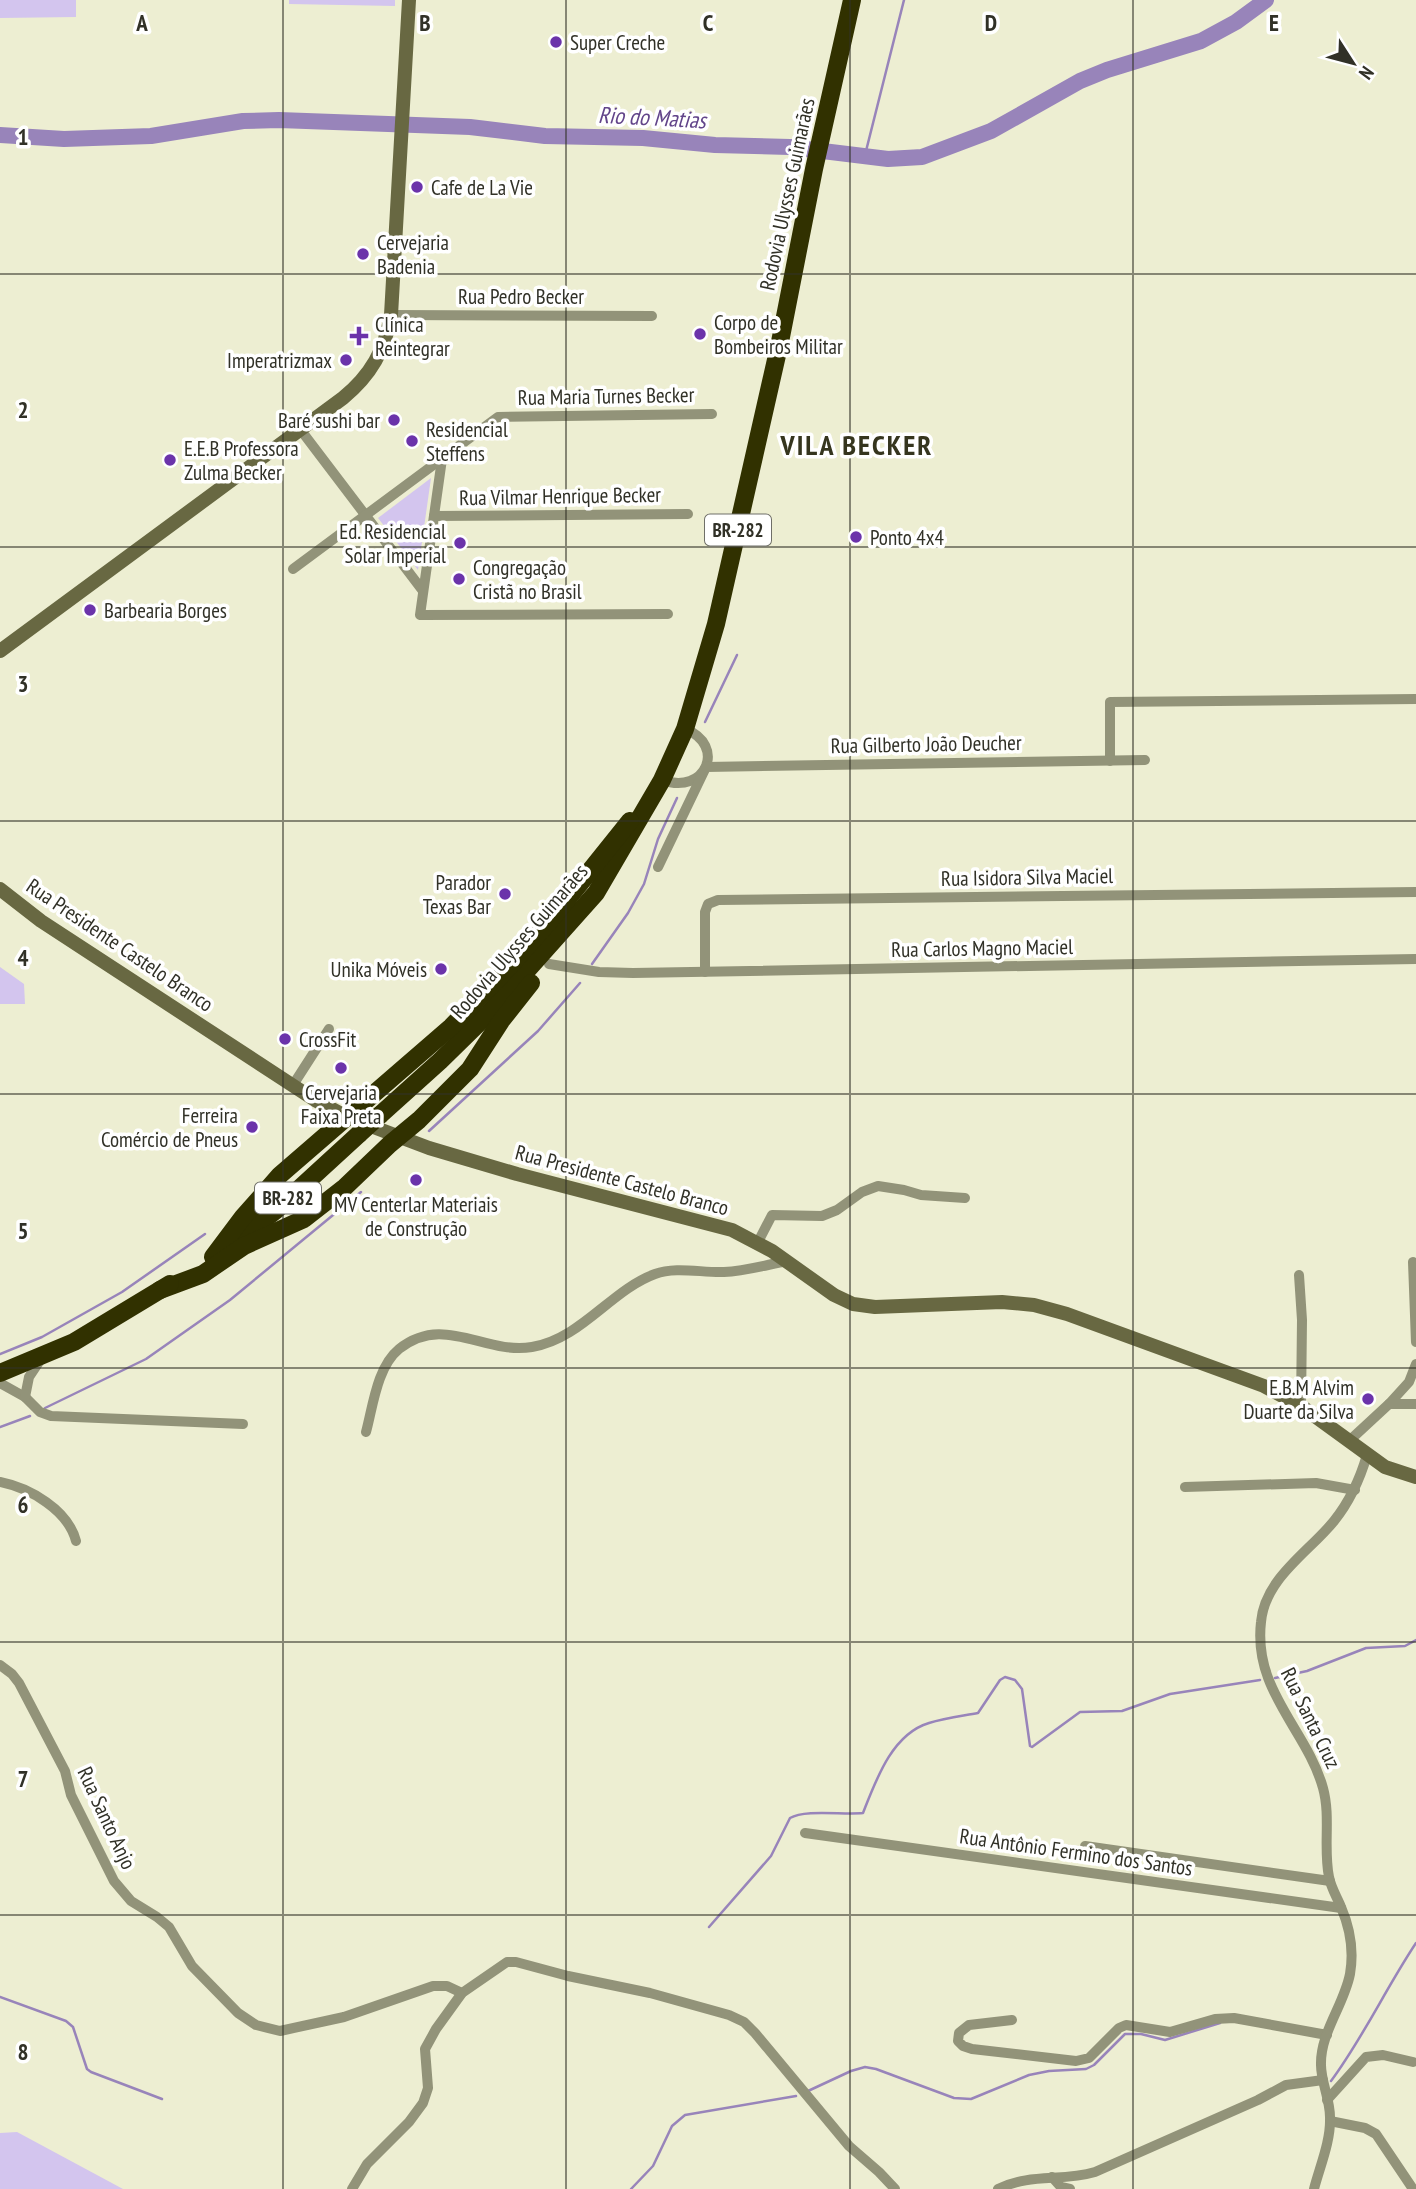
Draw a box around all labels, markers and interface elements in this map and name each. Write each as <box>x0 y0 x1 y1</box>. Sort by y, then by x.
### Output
text: A <box>135 8 148 37</box>
text: B <box>419 8 431 37</box>
text: C <box>703 8 714 37</box>
text: D <box>985 8 997 37</box>
text: E <box>1269 8 1279 37</box>
north arrow <box>1318 28 1388 98</box>
place label: Super Creche <box>570 29 665 56</box>
marker: Super Creche <box>548 34 564 50</box>
text: N <box>1354 62 1379 84</box>
street label: Rodovia Ulysses Guimarães <box>753 95 821 293</box>
water label: Rio do Matias <box>597 100 709 134</box>
text: 1 <box>18 122 29 151</box>
place label: Cafe de La Vie <box>431 174 533 201</box>
marker: Cafe de La Vie <box>409 179 425 195</box>
place label: Cervejaria Badenia <box>377 229 449 280</box>
marker: Cervejaria Badenia <box>355 246 371 262</box>
street label: Rua Pedro Becker <box>458 283 584 310</box>
place label: Corpo de Bombeiros Militar <box>714 309 843 360</box>
place label: Clínica Reintegrar <box>375 311 450 362</box>
marker: Clínica Reintegrar <box>349 326 369 346</box>
marker: Corpo de Bombeiros Militar <box>692 326 708 342</box>
place label: Imperatrizmax <box>227 347 332 374</box>
marker: Imperatrizmax <box>338 352 354 368</box>
street label: Rua Maria Turnes Becker <box>517 381 695 411</box>
text: 2 <box>18 395 29 424</box>
place label: Baré sushi bar <box>278 407 380 434</box>
marker: Baré sushi bar <box>386 412 402 428</box>
place label: Residencial Steffens <box>426 416 508 467</box>
district label: VILA BECKER <box>780 426 933 463</box>
marker: Residencial Steffens <box>404 433 420 449</box>
place label: E.E.B Professora Zulma Becker <box>184 435 299 486</box>
marker: E.E.B Professora Zulma Becker <box>162 452 178 468</box>
street label: Rua Vilmar Henrique Becker <box>459 481 661 511</box>
road number: BR-282 <box>705 514 771 545</box>
place label: Ed. Residencial Solar Imperial <box>339 518 446 569</box>
place label: Ponto 4x4 <box>870 524 944 551</box>
marker: Ponto 4x4 <box>848 529 864 545</box>
marker: Ed. Residencial Solar Imperial <box>452 535 468 551</box>
place label: Congregação Cristã no Brasil <box>473 554 582 605</box>
marker: Congregação Cristã no Brasil <box>451 571 467 587</box>
place label: Barbearia Borges <box>104 597 227 624</box>
marker: Barbearia Borges <box>82 602 98 618</box>
text: 3 <box>18 669 29 698</box>
street label: Rua Gilberto João Deucher <box>830 729 1022 759</box>
street label: Rodovia Ulysses Guimarães <box>445 858 593 1024</box>
street label: Rua Isidora Silva Maciel <box>941 862 1113 892</box>
place label: Parador Texas Bar <box>423 869 491 920</box>
street label: Rua Presidente Castelo Branco <box>21 872 219 1018</box>
marker: Parador Texas Bar <box>497 886 513 902</box>
street label: Rua Carlos Magno Maciel <box>891 933 1073 963</box>
text: 4 <box>18 943 29 972</box>
place label: Unika Móveis <box>331 956 427 983</box>
marker: Unika Móveis <box>433 961 449 977</box>
place label: CrossFit <box>299 1026 357 1053</box>
marker: CrossFit <box>277 1031 293 1047</box>
marker: Cervejaria Faixa Preta <box>333 1060 349 1076</box>
place label: Cervejaria Faixa Preta <box>301 1079 381 1130</box>
place label: Ferreira Comércio de Pneus <box>101 1102 238 1153</box>
marker: Ferreira Comércio de Pneus <box>244 1119 260 1135</box>
street label: Rua Presidente Castelo Branco <box>512 1139 732 1221</box>
marker: MV Centerlar Materiais de Construção <box>408 1172 424 1188</box>
road number: BR-282 <box>255 1182 321 1214</box>
place label: MV Centerlar Materiais de Construção <box>334 1191 498 1242</box>
text: 5 <box>18 1216 29 1245</box>
place label: E.B.M Alvim Duarte da Silva <box>1244 1374 1354 1425</box>
marker: E.B.M Alvim Duarte da Silva <box>1360 1391 1376 1407</box>
text: 6 <box>18 1490 29 1519</box>
street label: Rua Santa Cruz <box>1275 1663 1347 1773</box>
street label: Rua Santo Anjo <box>72 1762 142 1874</box>
text: 7 <box>18 1764 29 1793</box>
street label: Rua Antônio Fermino dos Santos <box>958 1822 1194 1882</box>
text: 8 <box>18 2037 29 2066</box>

